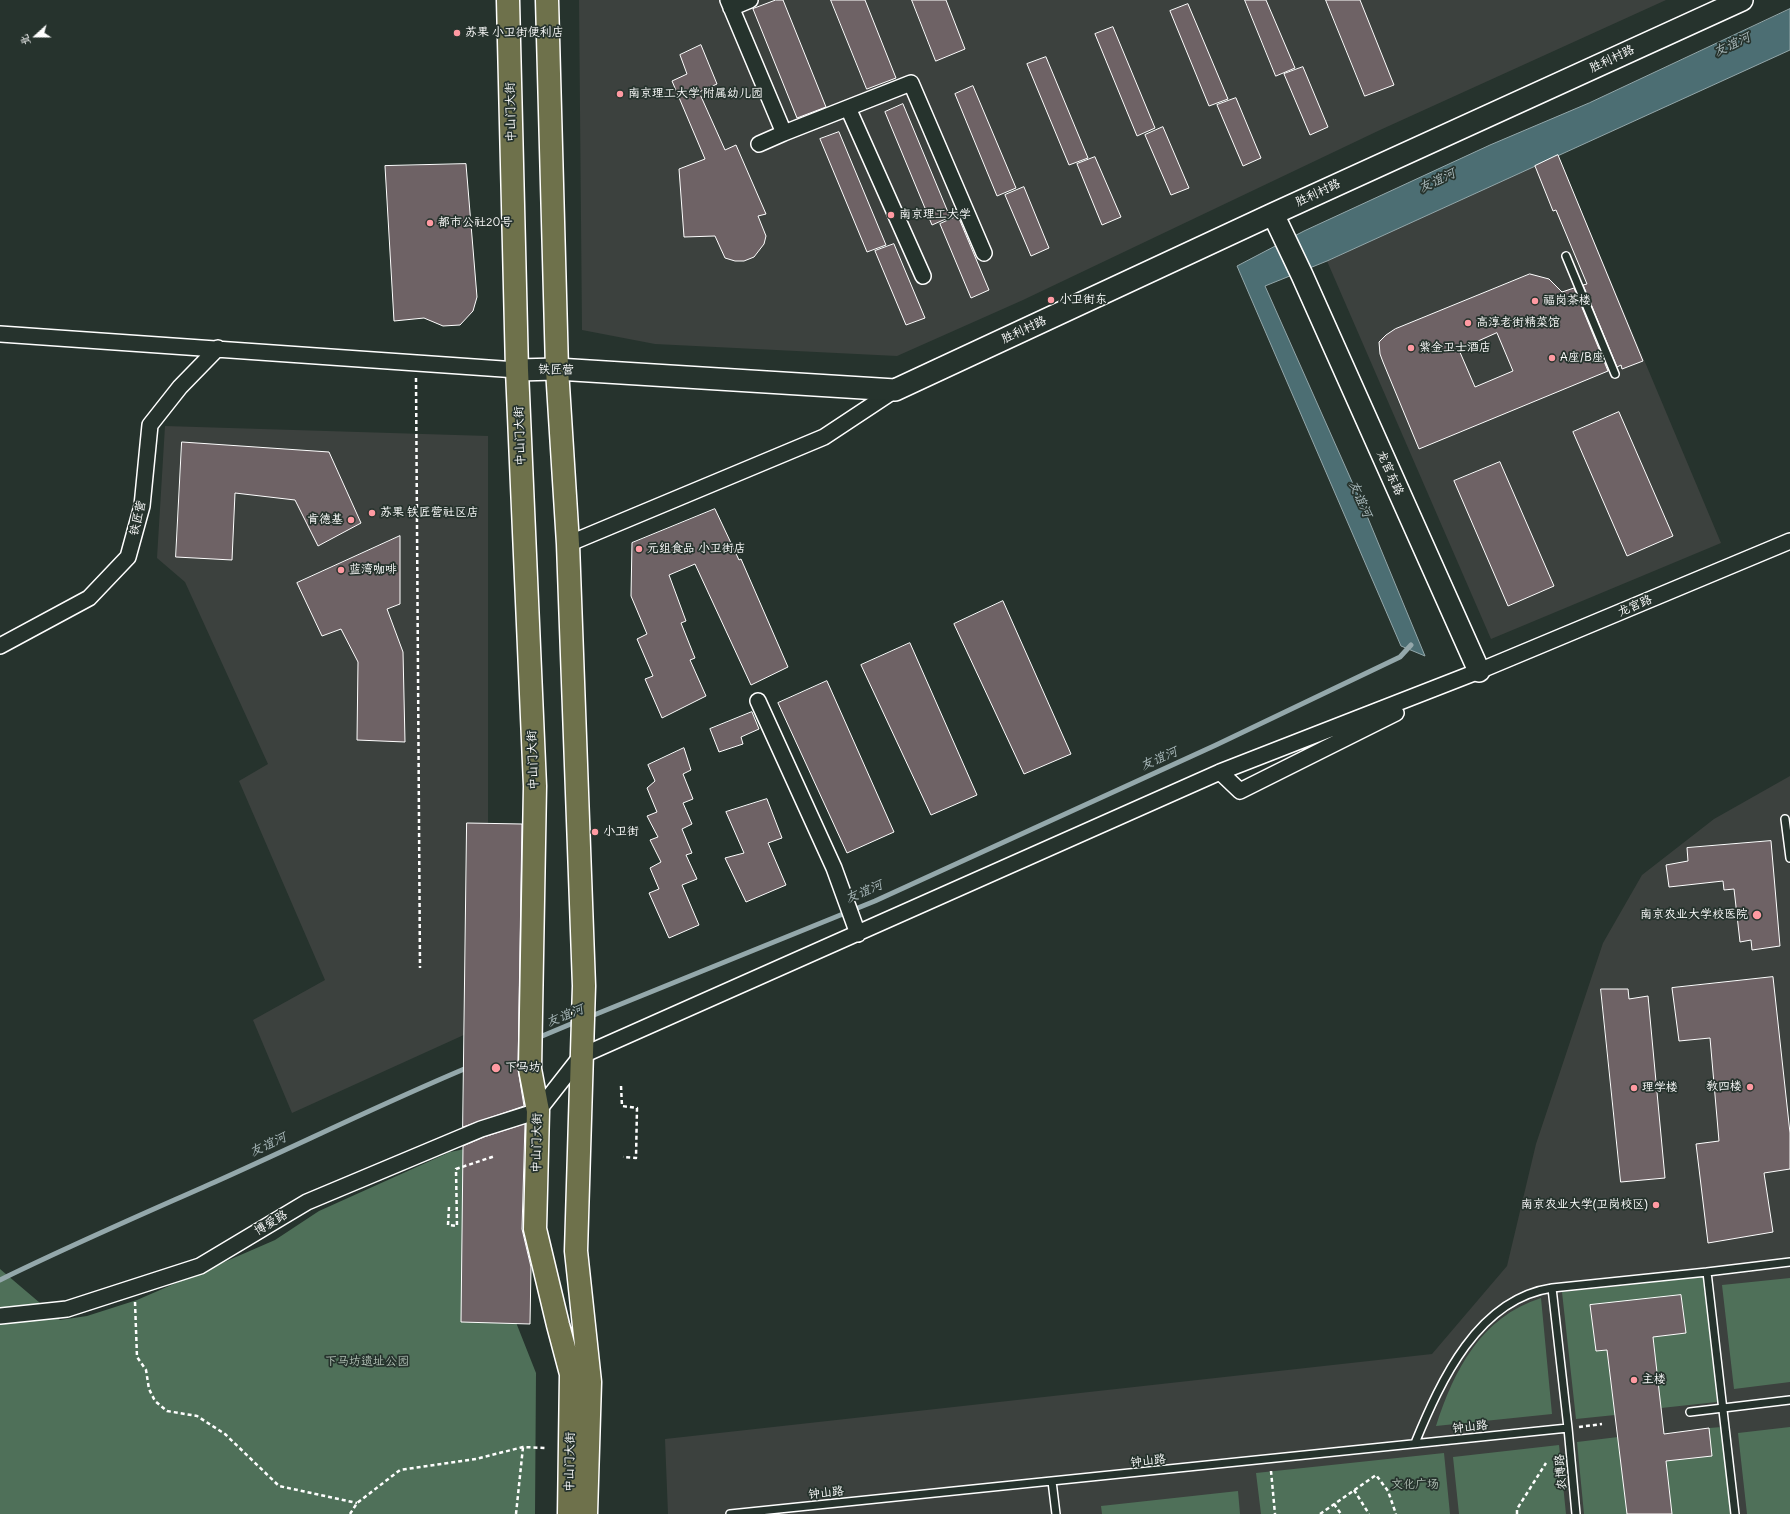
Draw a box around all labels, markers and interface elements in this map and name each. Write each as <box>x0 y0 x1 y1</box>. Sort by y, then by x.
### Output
north arrow <box>16 16 56 56</box>
place label: 苏果 小卫街便利店 <box>465 26 564 40</box>
marker: 苏果 小卫街便利店 <box>452 28 462 38</box>
water label: 友谊河 <box>1711 30 1753 60</box>
text: 北 <box>16 33 33 48</box>
street label: 胜利村路 <box>1587 42 1637 76</box>
street label: 中山门大街 <box>503 82 519 142</box>
place label: 南京理工大学 附属幼儿园 <box>628 87 763 101</box>
marker: 南京理工大学 附属幼儿园 <box>615 89 625 99</box>
water label: 友谊河 <box>1416 166 1458 196</box>
street label: 胜利村路 <box>1293 176 1343 210</box>
place label: 南京理工大学 <box>899 208 971 222</box>
marker: 南京理工大学 <box>886 210 896 220</box>
place label: 都市公社20号 <box>438 216 512 230</box>
marker: 都市公社20号 <box>425 218 435 228</box>
place label: 小卫街东 <box>1059 293 1107 307</box>
place label: 福岗茶楼 <box>1543 294 1591 308</box>
marker: 小卫街东 <box>1046 295 1056 305</box>
marker: 福岗茶楼 <box>1530 296 1540 306</box>
street label: 胜利村路 <box>999 313 1049 347</box>
place label: 高淳老街精菜馆 <box>1476 316 1560 330</box>
marker: 高淳老街精菜馆 <box>1463 318 1473 328</box>
place label: 紫金卫士酒店 <box>1419 341 1491 355</box>
marker: 紫金卫士酒店 <box>1406 343 1416 353</box>
place label: A座/B座 <box>1560 351 1604 365</box>
marker: A座/B座 <box>1547 353 1557 363</box>
street label: 铁匠营 <box>538 362 574 378</box>
street label: 中山门大街 <box>512 406 528 466</box>
street label: 龙宫东路 <box>1374 448 1406 498</box>
water label: 友谊河 <box>1345 478 1375 520</box>
street label: 铁匠营 <box>127 499 149 537</box>
place label: 苏果 铁匠营社区店 <box>380 506 479 520</box>
marker: 苏果 铁匠营社区店 <box>367 508 377 518</box>
place label: 肯德基 <box>307 513 343 527</box>
marker: 肯德基 <box>346 515 356 525</box>
place label: 元组食品 小卫街店 <box>647 542 746 556</box>
marker: 元组食品 小卫街店 <box>634 544 644 554</box>
place label: 蓝湾咖啡 <box>349 563 397 577</box>
marker: 蓝湾咖啡 <box>336 565 346 575</box>
street label: 龙宫路 <box>1616 592 1654 620</box>
street label: 中山门大街 <box>525 730 541 790</box>
water label: 友谊河 <box>1138 744 1180 774</box>
place label: 小卫街 <box>603 825 639 839</box>
marker: 小卫街 <box>590 827 600 837</box>
water label: 友谊河 <box>843 877 885 907</box>
place label: 南京农业大学校医院 <box>1640 908 1748 922</box>
marker: 南京农业大学校医院 <box>1751 909 1763 921</box>
water label: 友谊河 <box>544 1001 586 1031</box>
place label: 下马坊 <box>505 1061 541 1075</box>
marker: 下马坊 <box>490 1062 502 1074</box>
place label: 教四楼 <box>1706 1080 1742 1094</box>
place label: 理学楼 <box>1642 1081 1678 1095</box>
marker: 教四楼 <box>1745 1082 1755 1092</box>
marker: 理学楼 <box>1629 1083 1639 1093</box>
street label: 中山门大街 <box>529 1113 545 1173</box>
water label: 友谊河 <box>247 1130 289 1160</box>
place label: 南京农业大学(卫岗校区) <box>1521 1198 1648 1212</box>
marker: 南京农业大学(卫岗校区) <box>1651 1200 1661 1210</box>
street label: 博爱路 <box>252 1208 290 1238</box>
park label: 下马坊遗址公园 <box>325 1355 409 1369</box>
place label: 主楼 <box>1642 1373 1666 1387</box>
marker: 主楼 <box>1629 1375 1639 1385</box>
street label: 钟山路 <box>1451 1418 1489 1436</box>
street label: 中山门大街 <box>562 1432 578 1492</box>
street label: 钟山路 <box>1129 1452 1167 1470</box>
street label: 农博路 <box>1552 1453 1570 1491</box>
park label: 文化广场 <box>1391 1478 1439 1492</box>
street label: 钟山路 <box>807 1484 845 1502</box>

